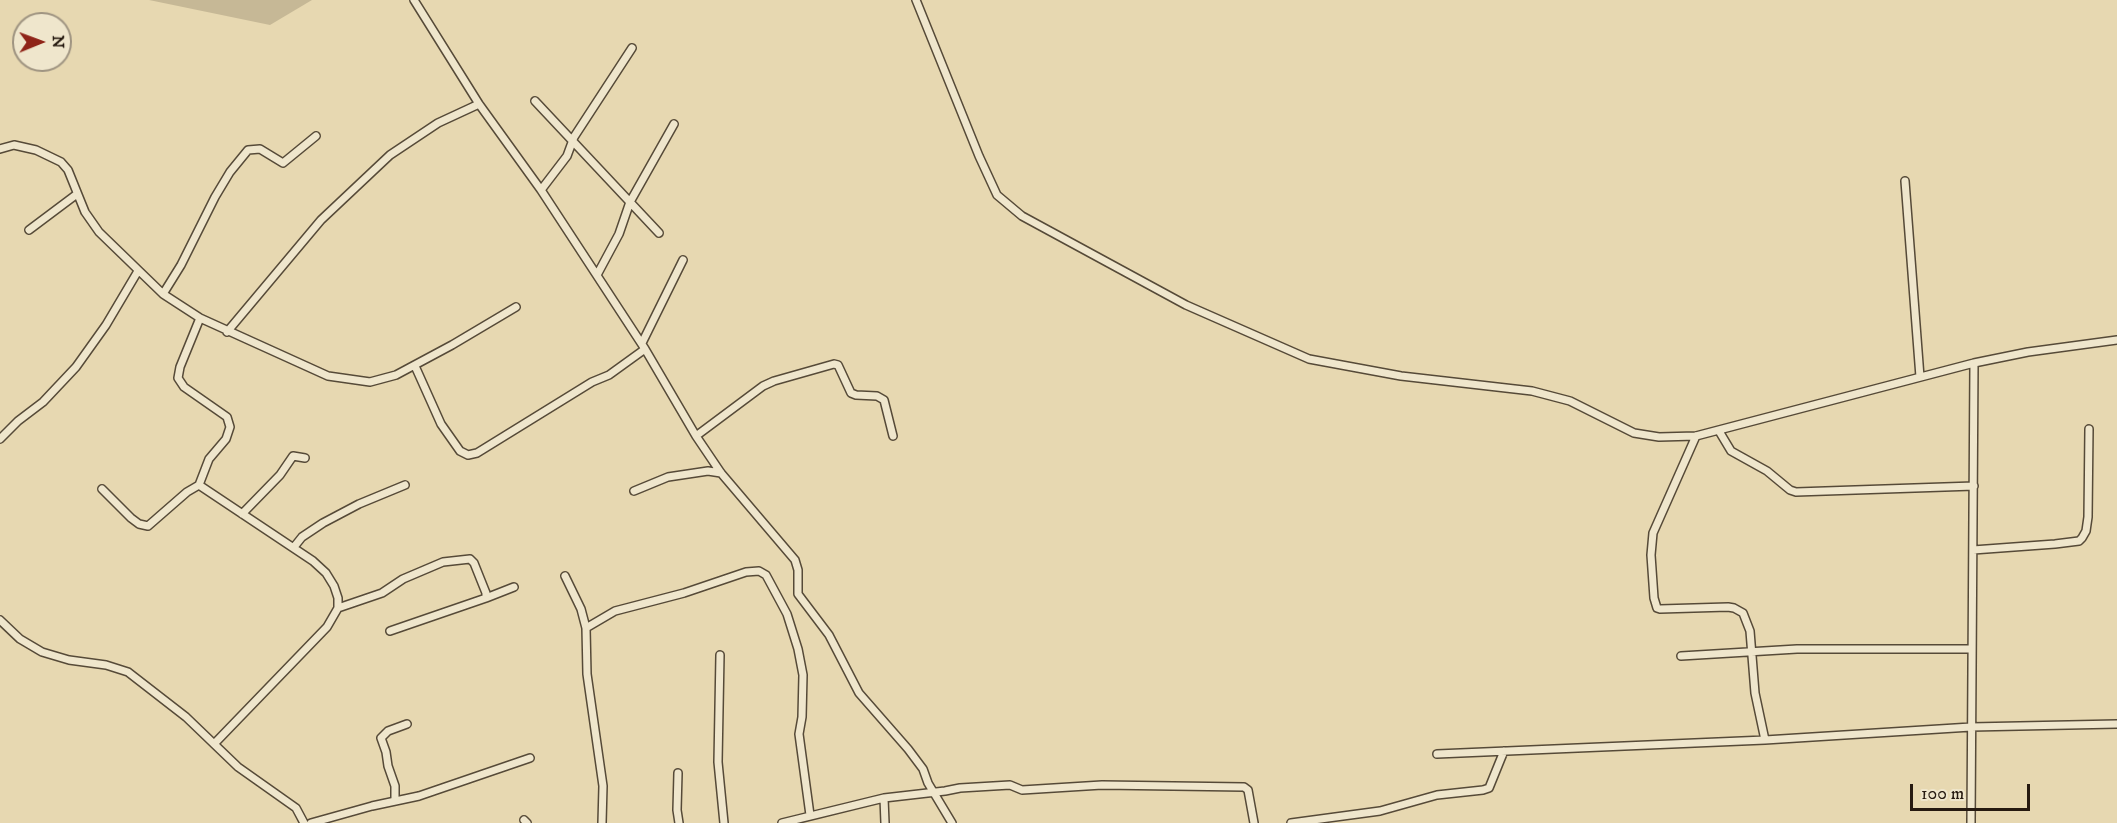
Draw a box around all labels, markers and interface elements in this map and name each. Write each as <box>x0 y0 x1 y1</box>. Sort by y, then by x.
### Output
north arrow <box>12 12 72 72</box>
text: N <box>48 35 68 48</box>
scale bar <box>1913 772 2033 810</box>
text: 100 m <box>1921 783 1964 805</box>

